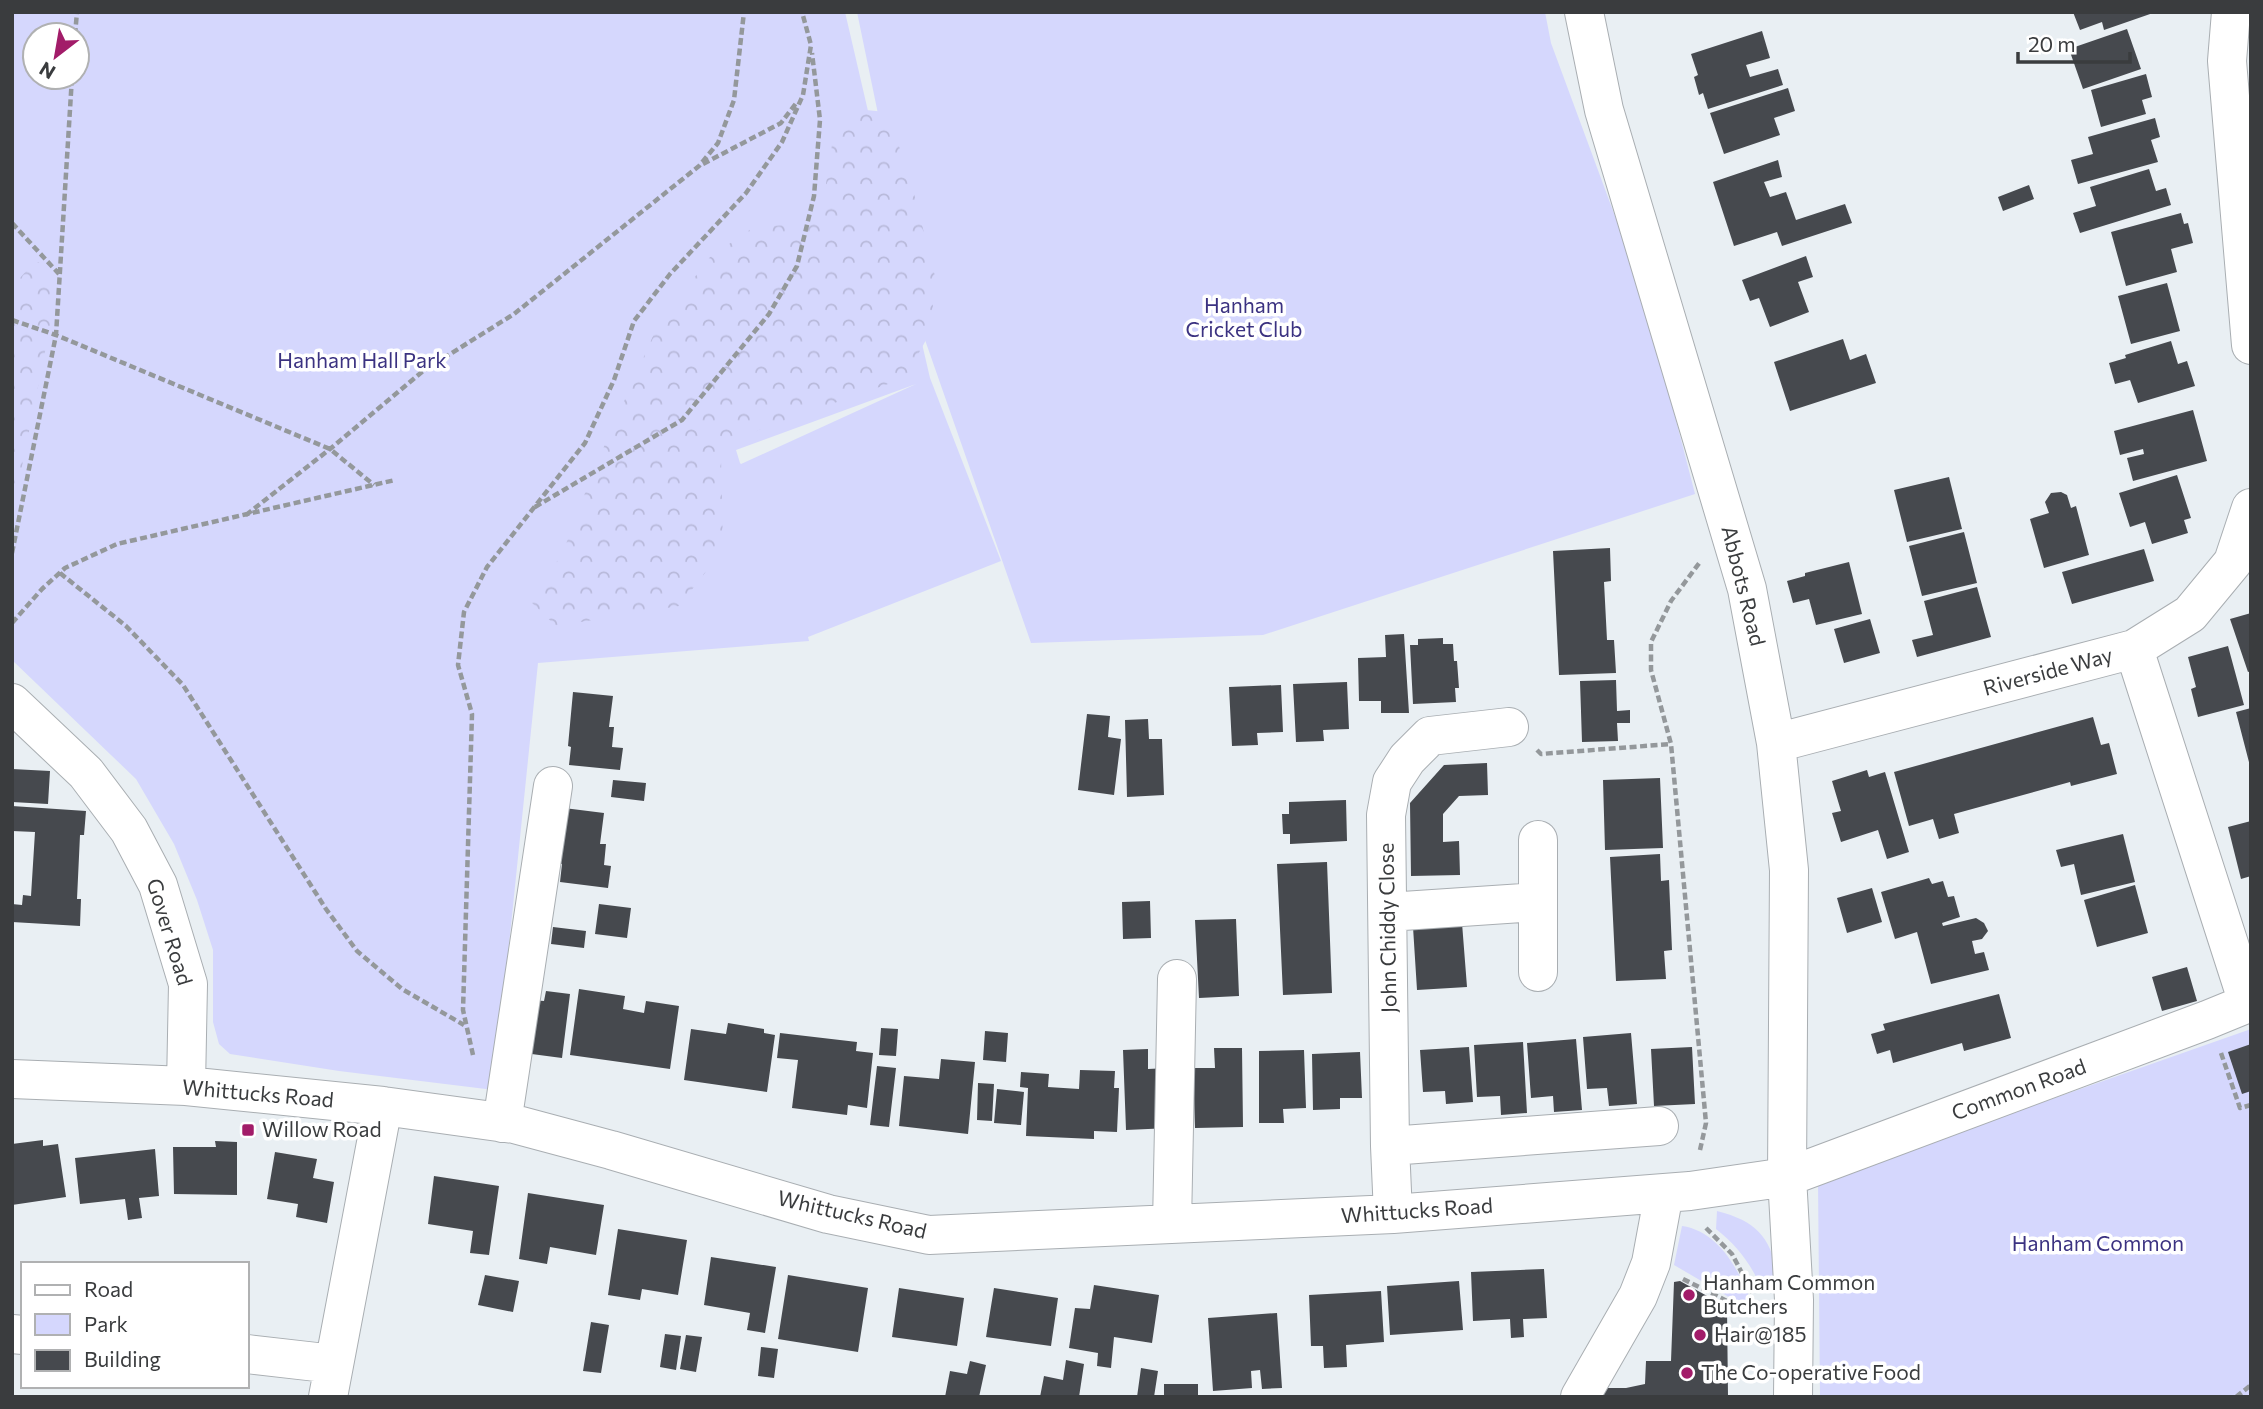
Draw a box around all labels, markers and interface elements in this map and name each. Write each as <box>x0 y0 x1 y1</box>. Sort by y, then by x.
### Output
north arrow <box>21 21 91 91</box>
scale bar <box>2018 21 2130 65</box>
text: 20 m <box>2028 31 2076 56</box>
text: N <box>35 57 59 85</box>
park label: Hanham Cricket Club <box>1186 292 1302 341</box>
park label: Hanham Hall Park <box>277 347 447 372</box>
street label: Abbots Road <box>1717 523 1771 648</box>
street label: Riverside Way <box>1980 641 2115 700</box>
street label: John Chiddy Close <box>1373 843 1400 1013</box>
street label: Gover Road <box>142 875 199 988</box>
street label: Common Road <box>1948 1053 2089 1124</box>
street label: Whittucks Road <box>181 1073 335 1112</box>
place label: Willow Road <box>262 1116 382 1141</box>
marker: Willow Road <box>240 1122 256 1138</box>
street label: Whittucks Road <box>775 1184 929 1243</box>
street label: Whittucks Road <box>1340 1192 1494 1227</box>
park label: Hanham Common <box>2012 1230 2184 1255</box>
legend <box>21 1262 248 1388</box>
place label: Hanham Common Butchers <box>1703 1269 1875 1318</box>
text: Road <box>84 1276 133 1301</box>
marker: Hanham Common Butchers <box>1681 1287 1697 1303</box>
text: Park <box>84 1311 128 1336</box>
place label: Hair@185 <box>1714 1321 1806 1346</box>
marker: Hair@185 <box>1692 1327 1708 1343</box>
text: Building <box>84 1346 161 1371</box>
place label: The Co-operative Food <box>1701 1359 1921 1384</box>
marker: The Co-operative Food <box>1679 1365 1695 1381</box>

